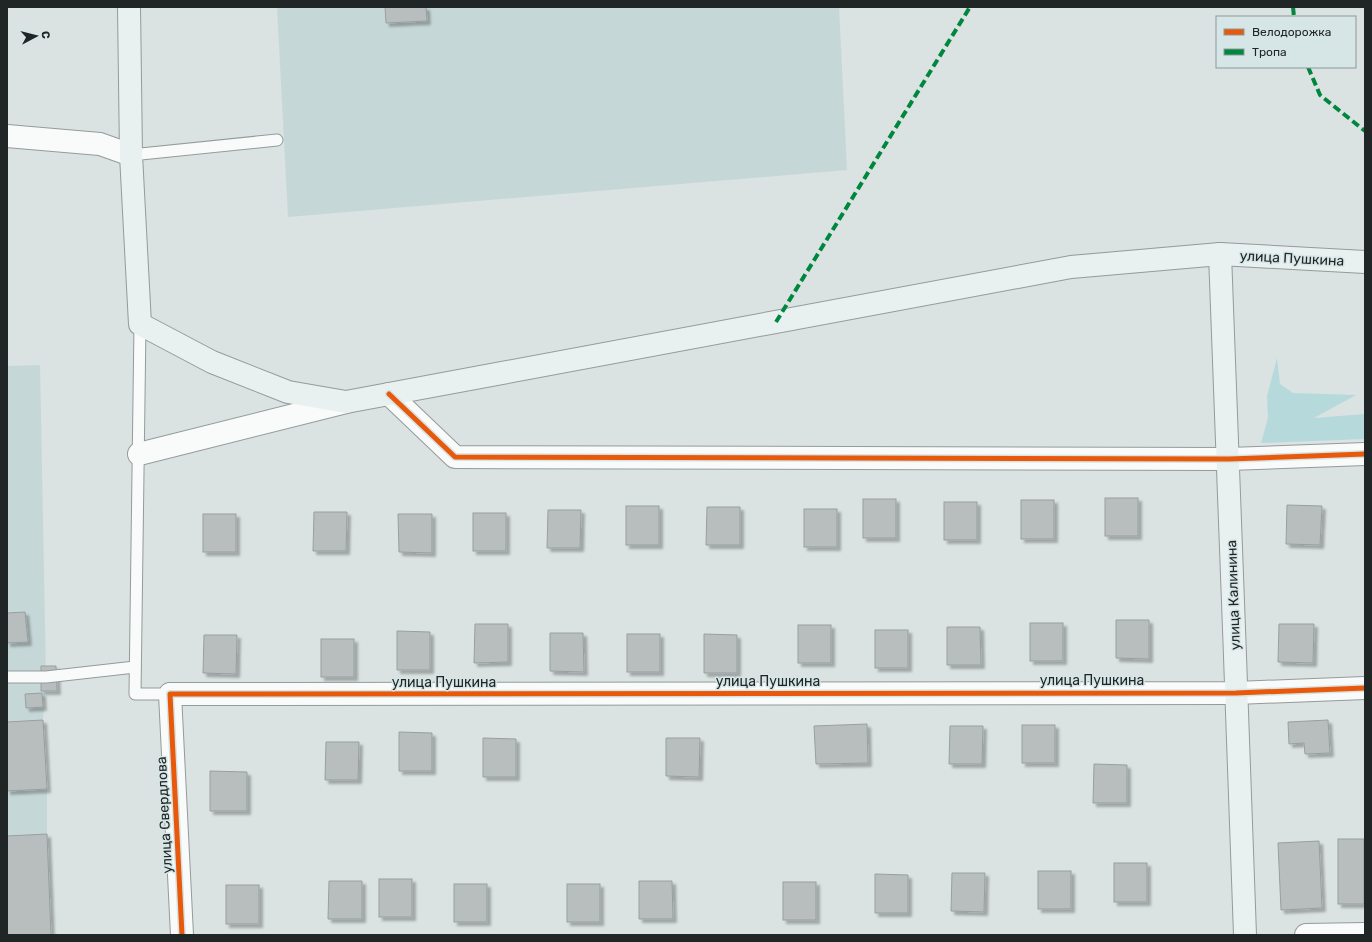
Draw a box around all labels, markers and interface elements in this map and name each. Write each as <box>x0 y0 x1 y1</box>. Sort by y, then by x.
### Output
north arrow <box>16 16 56 56</box>
legend <box>1216 16 1356 68</box>
text: Велодорожка <box>1252 25 1331 39</box>
text: С <box>39 30 52 40</box>
text: Тропа <box>1252 45 1287 59</box>
street label: улица Пушкина <box>1239 247 1345 270</box>
street label: улица Калинина <box>1223 540 1244 650</box>
street label: улица Пушкина <box>1040 672 1144 689</box>
street label: улица Пушкина <box>716 673 820 690</box>
street label: улица Пушкина <box>392 674 496 691</box>
street label: улица Свердлова <box>153 756 176 874</box>

